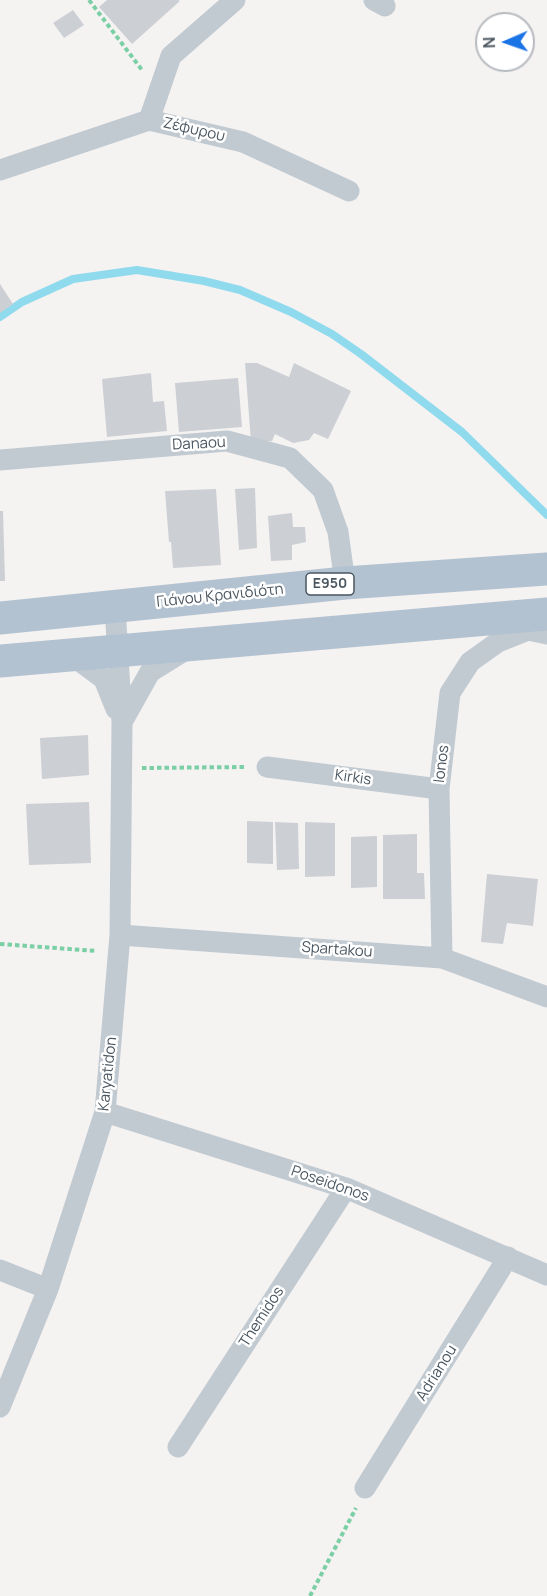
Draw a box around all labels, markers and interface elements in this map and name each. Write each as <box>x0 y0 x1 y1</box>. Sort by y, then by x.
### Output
north arrow <box>475 12 535 72</box>
text: N <box>478 36 500 49</box>
street label: Ζέφυρου <box>161 114 227 146</box>
street label: Danaou <box>172 434 226 454</box>
road number: E950 <box>306 573 354 595</box>
street label: Γιάνου Κρανιδιότη <box>156 580 284 612</box>
street label: Ionos <box>431 744 453 784</box>
street label: Kirkis <box>334 767 372 789</box>
street label: Spartakou <box>301 939 373 961</box>
street label: Karyatidon <box>95 1036 121 1112</box>
street label: Poseidonos <box>289 1162 371 1206</box>
street label: Themidos <box>236 1284 288 1350</box>
street label: Adrianou <box>413 1342 461 1404</box>

